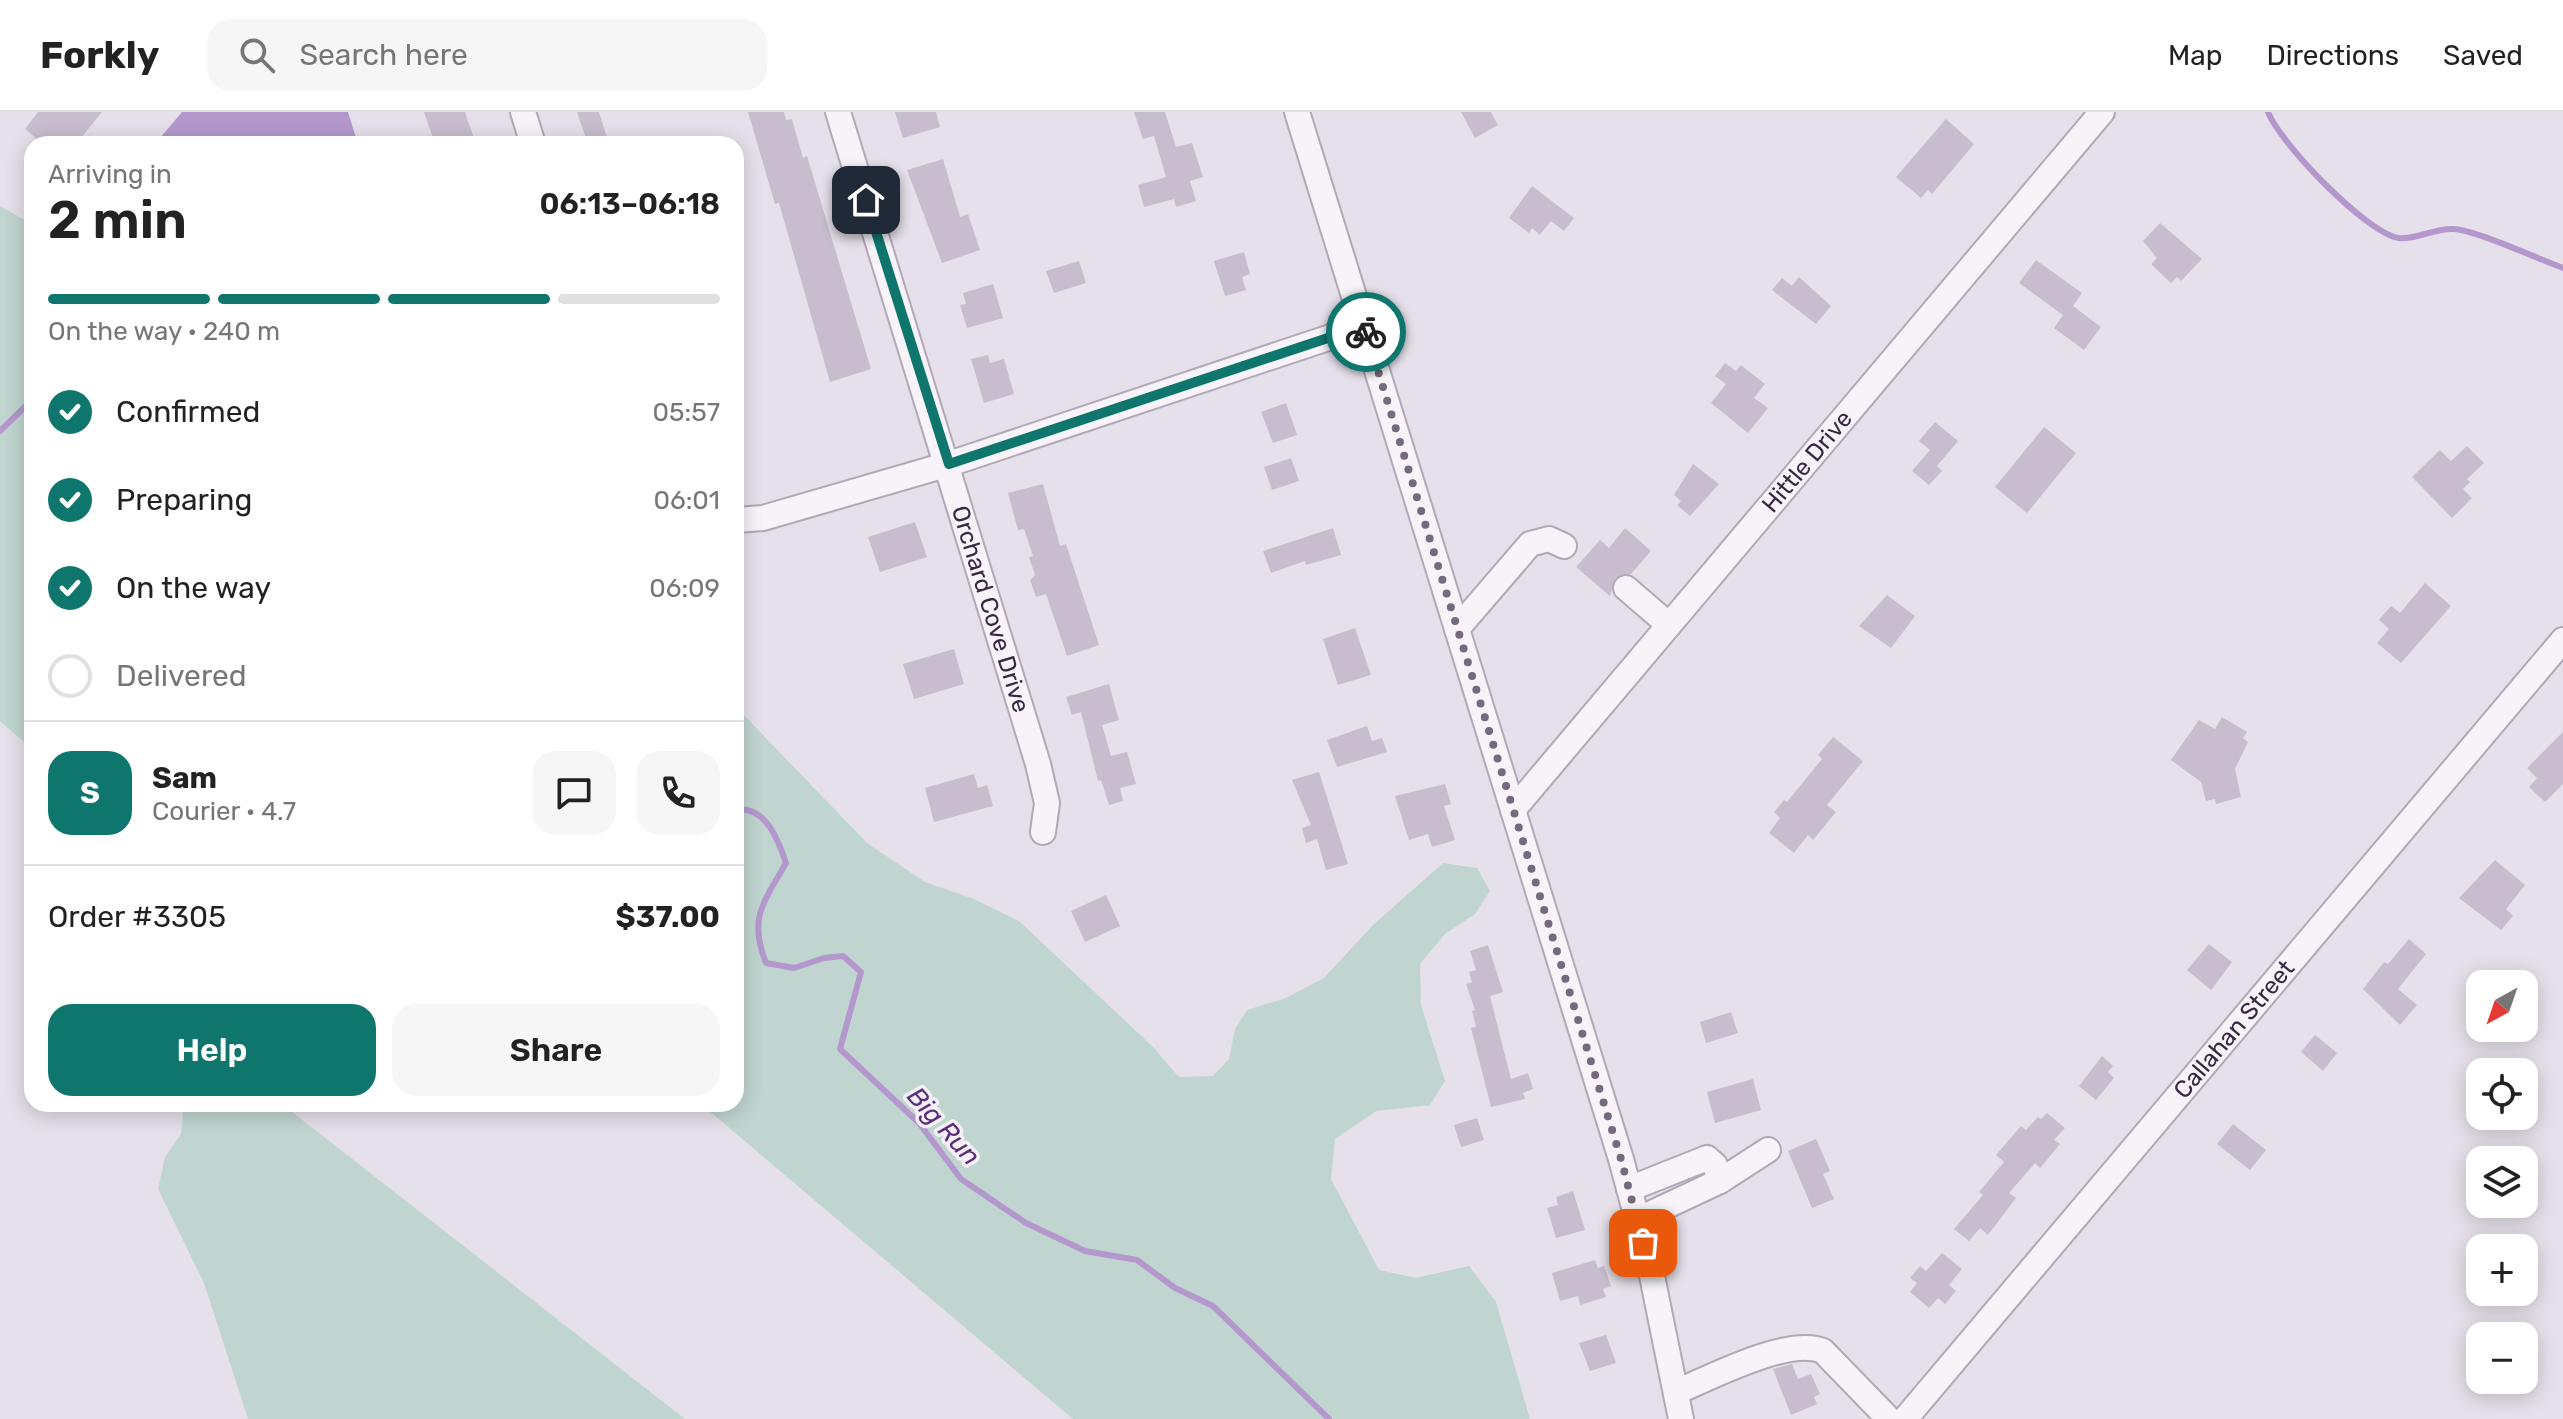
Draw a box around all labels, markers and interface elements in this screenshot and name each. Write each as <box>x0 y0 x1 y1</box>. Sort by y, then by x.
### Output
search box <box>207 19 767 91</box>
text: Forkly <box>40 32 159 78</box>
icon: search <box>235 33 279 77</box>
text: Search here <box>299 37 468 73</box>
text: Map <box>2168 39 2222 72</box>
text: Directions <box>2266 39 2399 72</box>
text: Saved <box>2443 39 2523 72</box>
text: Arriving in <box>48 159 172 190</box>
pin <box>832 166 900 234</box>
icon: home <box>844 178 888 222</box>
text: 06:13–06:18 <box>540 186 720 222</box>
text: 2 min <box>48 189 187 251</box>
courier <box>1326 292 1406 372</box>
icon: bike <box>1344 310 1388 354</box>
text: On the way · 240 m <box>48 316 280 347</box>
icon: check <box>48 390 92 434</box>
text: Confirmed <box>116 394 260 430</box>
text: 05:57 <box>653 397 720 428</box>
street label: Hittle Drive <box>1756 405 1858 518</box>
icon: check <box>48 478 92 522</box>
text: Preparing <box>116 482 252 518</box>
text: 06:01 <box>654 485 720 516</box>
street label: Orchard Cove Drive <box>946 502 1035 716</box>
icon: check <box>48 566 92 610</box>
text: On the way <box>116 570 271 606</box>
text: 06:09 <box>649 573 720 604</box>
text: Delivered <box>116 658 247 694</box>
button: chat <box>532 751 616 835</box>
button: phone <box>636 751 720 835</box>
text: Sam <box>152 760 217 796</box>
text: S <box>80 775 100 811</box>
text: Courier · 4.7 <box>152 796 296 827</box>
text: Order #3305 <box>48 899 226 935</box>
text: $37.00 <box>616 899 720 935</box>
street label: Callahan Street <box>2168 955 2300 1104</box>
north arrow <box>2466 970 2538 1042</box>
map controls <box>2466 970 2538 1394</box>
button: Help <box>48 1004 376 1096</box>
button: Share <box>392 1004 720 1096</box>
button: locate <box>2466 1058 2538 1130</box>
water label: Big Run <box>901 1081 987 1172</box>
button: layers <box>2466 1146 2538 1218</box>
pin <box>1609 1209 1677 1277</box>
icon: bag <box>1621 1221 1665 1265</box>
button: + <box>2466 1234 2538 1306</box>
button: − <box>2466 1322 2538 1394</box>

